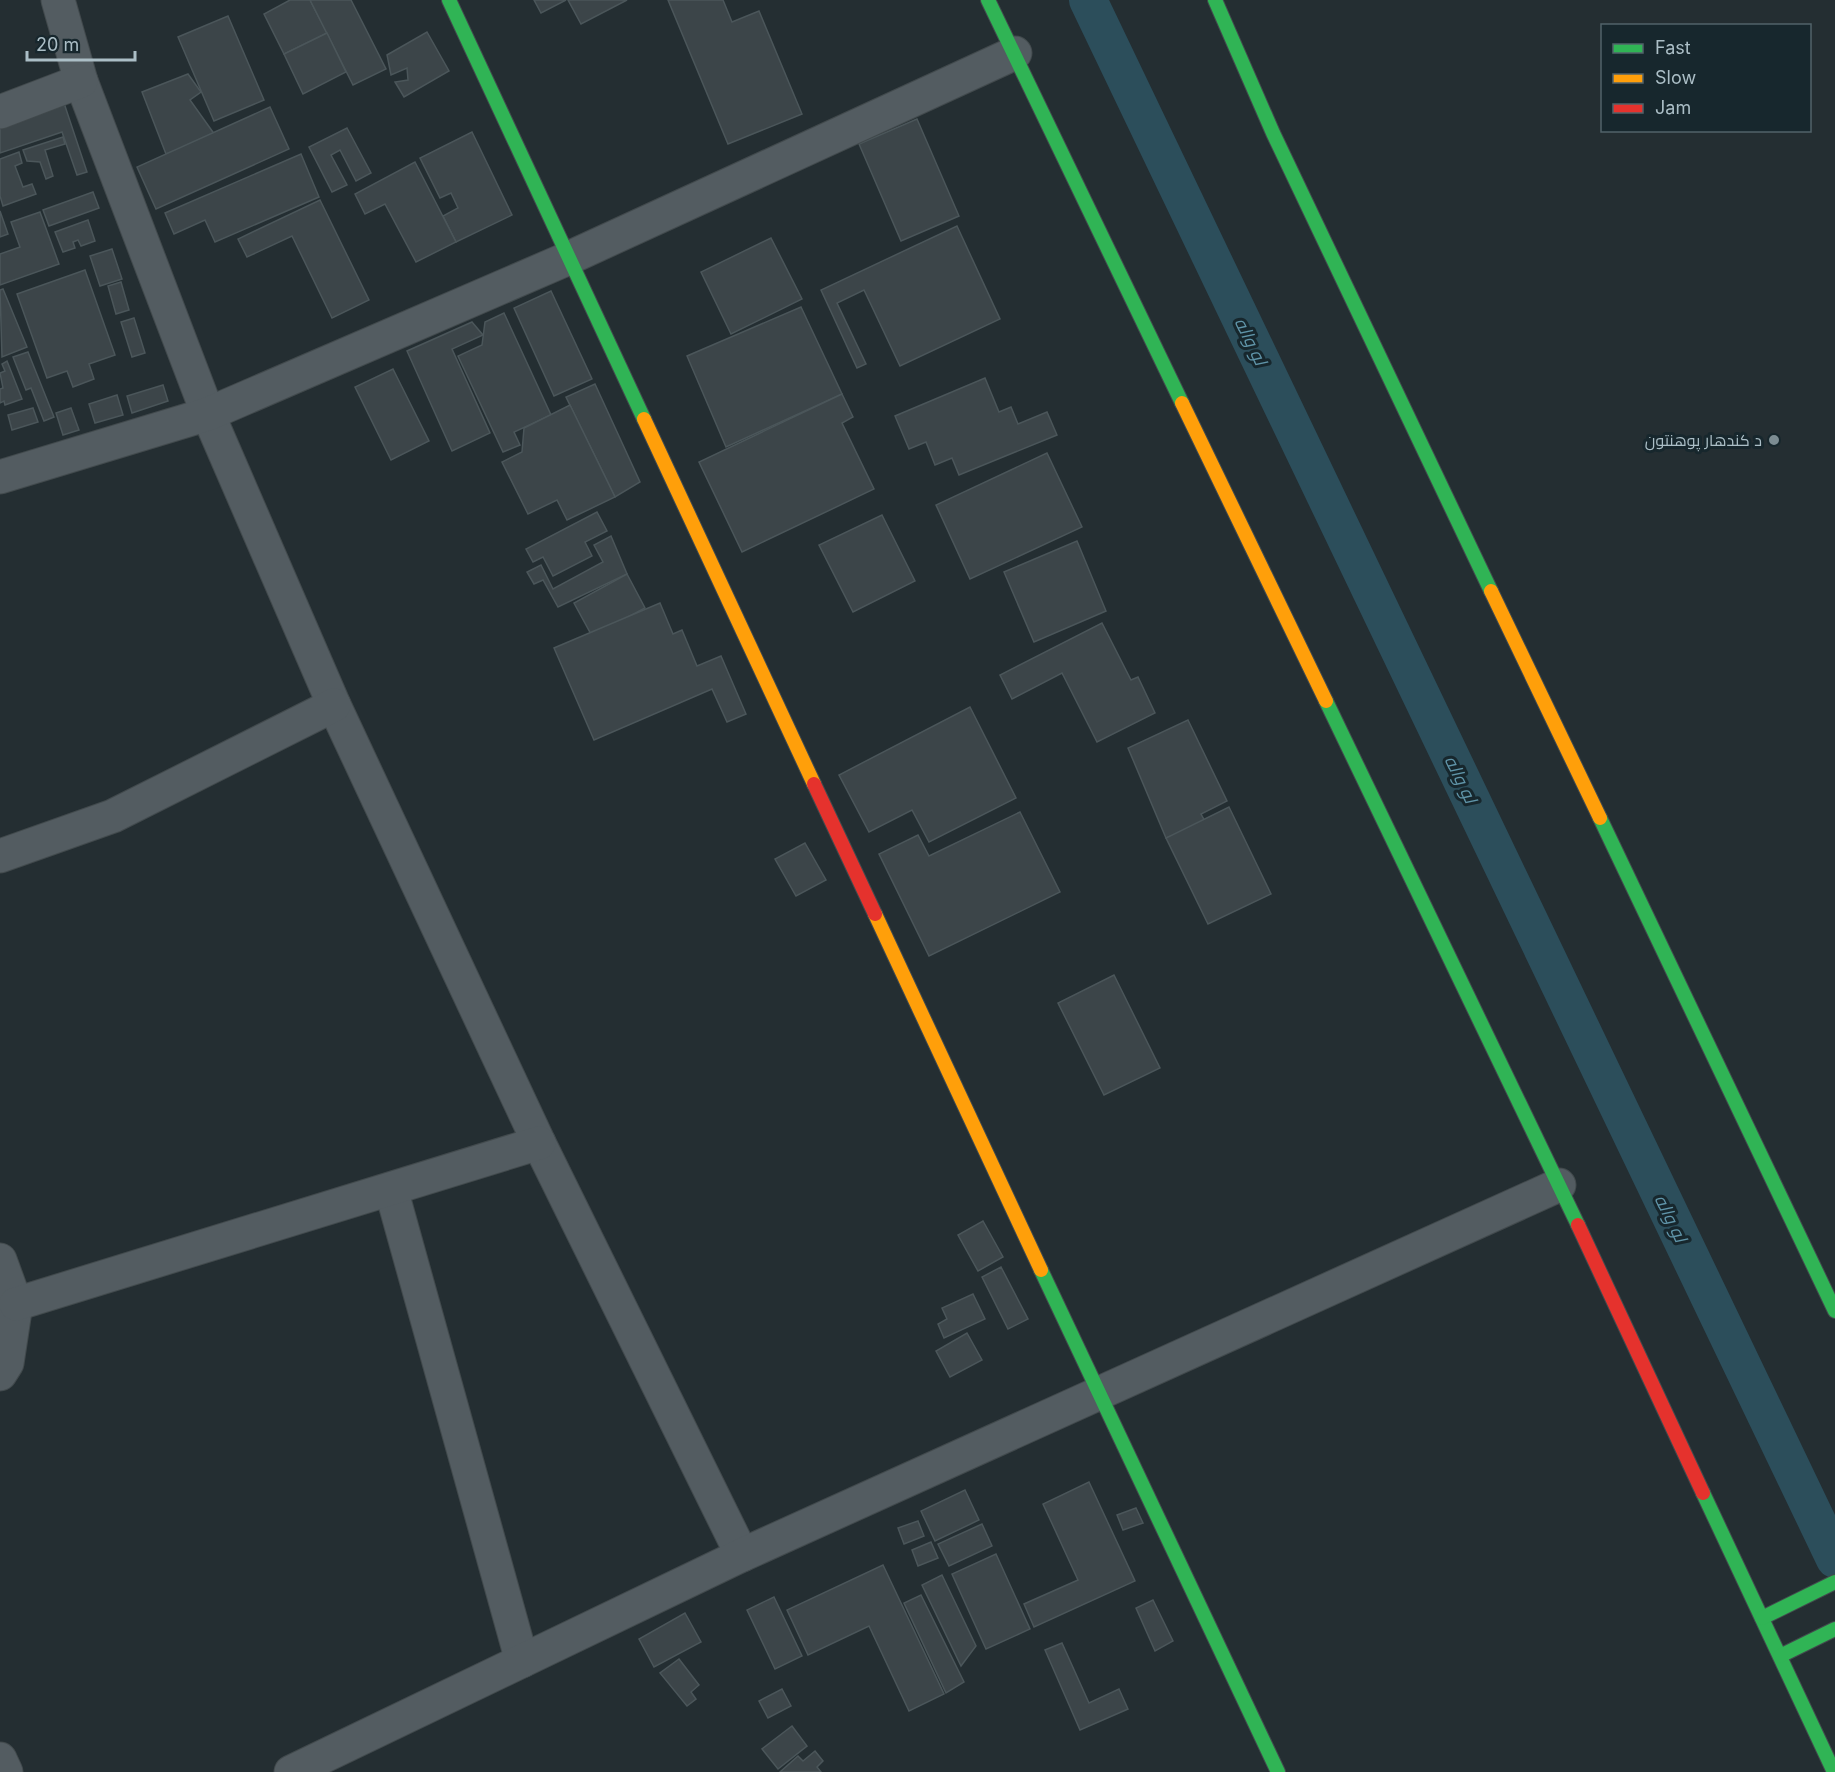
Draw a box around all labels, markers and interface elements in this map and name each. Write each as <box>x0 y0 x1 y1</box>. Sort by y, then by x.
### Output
scale bar <box>27 24 135 62</box>
legend <box>1601 24 1811 132</box>
text: 20 m <box>36 34 79 55</box>
text: Fast <box>1655 37 1691 58</box>
text: Slow <box>1655 67 1696 88</box>
text: Jam <box>1655 97 1691 118</box>
water label: لو واله <box>1231 314 1272 370</box>
place label: د کندهار پوهنتون <box>1645 430 1762 452</box>
marker: د کندهار پوهنتون <box>1767 433 1781 447</box>
water label: لو واله <box>1441 752 1482 808</box>
water label: لو واله <box>1651 1191 1692 1247</box>

